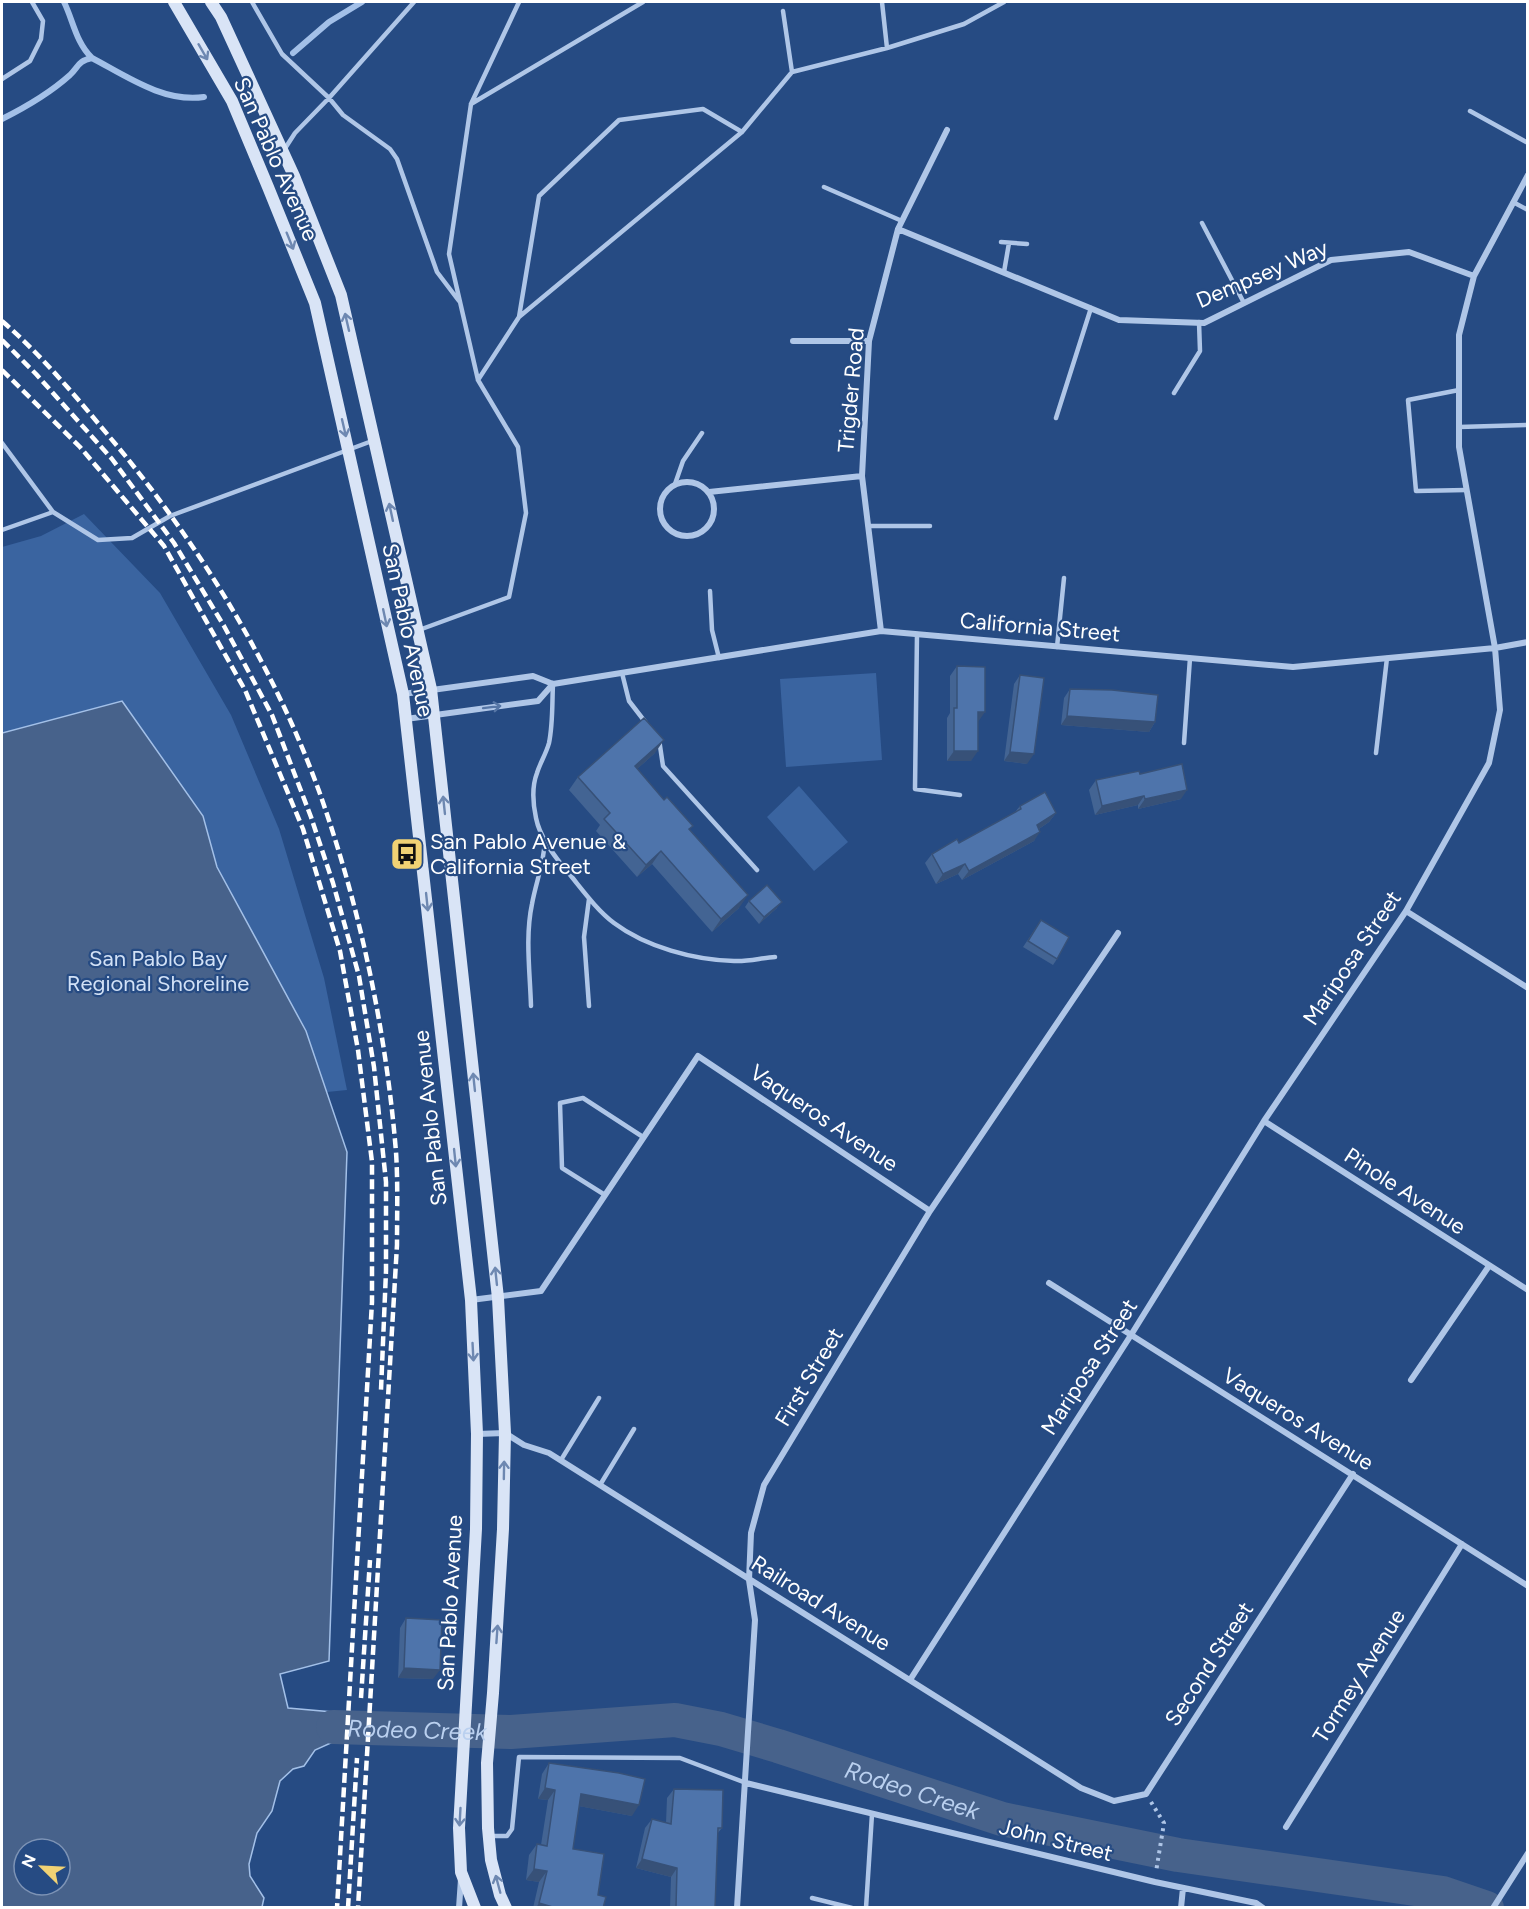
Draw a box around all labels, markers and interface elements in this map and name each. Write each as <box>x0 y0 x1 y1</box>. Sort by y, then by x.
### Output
one-way arrow <box>197 43 209 60</box>
street label: San Pablo Avenue <box>228 73 324 245</box>
one-way arrow <box>285 231 296 250</box>
street label: Dempsey Way <box>1192 234 1332 314</box>
one-way arrow <box>341 312 353 331</box>
street label: Trigder Road <box>832 327 870 453</box>
one-way arrow <box>338 418 350 437</box>
one-way arrow <box>384 503 396 522</box>
street label: San Pablo Avenue <box>376 541 440 719</box>
street label: California Street <box>959 607 1121 647</box>
one-way arrow <box>380 608 391 628</box>
one-way arrow <box>481 701 501 712</box>
one-way arrow <box>438 795 449 815</box>
place label: San Pablo Avenue & California Street <box>430 828 626 880</box>
bus stop icon: San Pablo Avenue & California Street <box>389 836 425 872</box>
street label: Mariposa Street <box>1297 886 1407 1030</box>
one-way arrow <box>422 892 433 911</box>
park label: San Pablo Bay Regional Shoreline <box>67 945 249 997</box>
street label: San Pablo Avenue <box>407 1029 453 1207</box>
street label: Vaqueros Avenue <box>745 1058 903 1178</box>
one-way arrow <box>468 1073 479 1092</box>
street label: Pinole Avenue <box>1339 1142 1471 1240</box>
one-way arrow <box>450 1148 461 1168</box>
one-way arrow <box>490 1266 501 1286</box>
street label: Mariposa Street <box>1035 1294 1143 1440</box>
street label: First Street <box>769 1323 849 1431</box>
one-way arrow <box>468 1342 479 1362</box>
street label: Vaqueros Avenue <box>1218 1362 1378 1476</box>
one-way arrow <box>498 1461 510 1481</box>
street label: San Pablo Avenue <box>432 1514 468 1692</box>
street label: Railroad Avenue <box>746 1549 896 1657</box>
street label: Second Street <box>1159 1597 1259 1731</box>
street label: Tormey Avenue <box>1307 1604 1411 1748</box>
one-way arrow <box>492 1625 503 1645</box>
water label: Rodeo Creek <box>347 1713 488 1746</box>
water label: Rodeo Creek <box>841 1754 984 1826</box>
one-way arrow <box>454 1807 465 1827</box>
street label: John Street <box>997 1813 1115 1867</box>
north arrow <box>12 1837 72 1897</box>
text: N <box>18 1852 40 1871</box>
one-way arrow <box>491 1875 503 1894</box>

